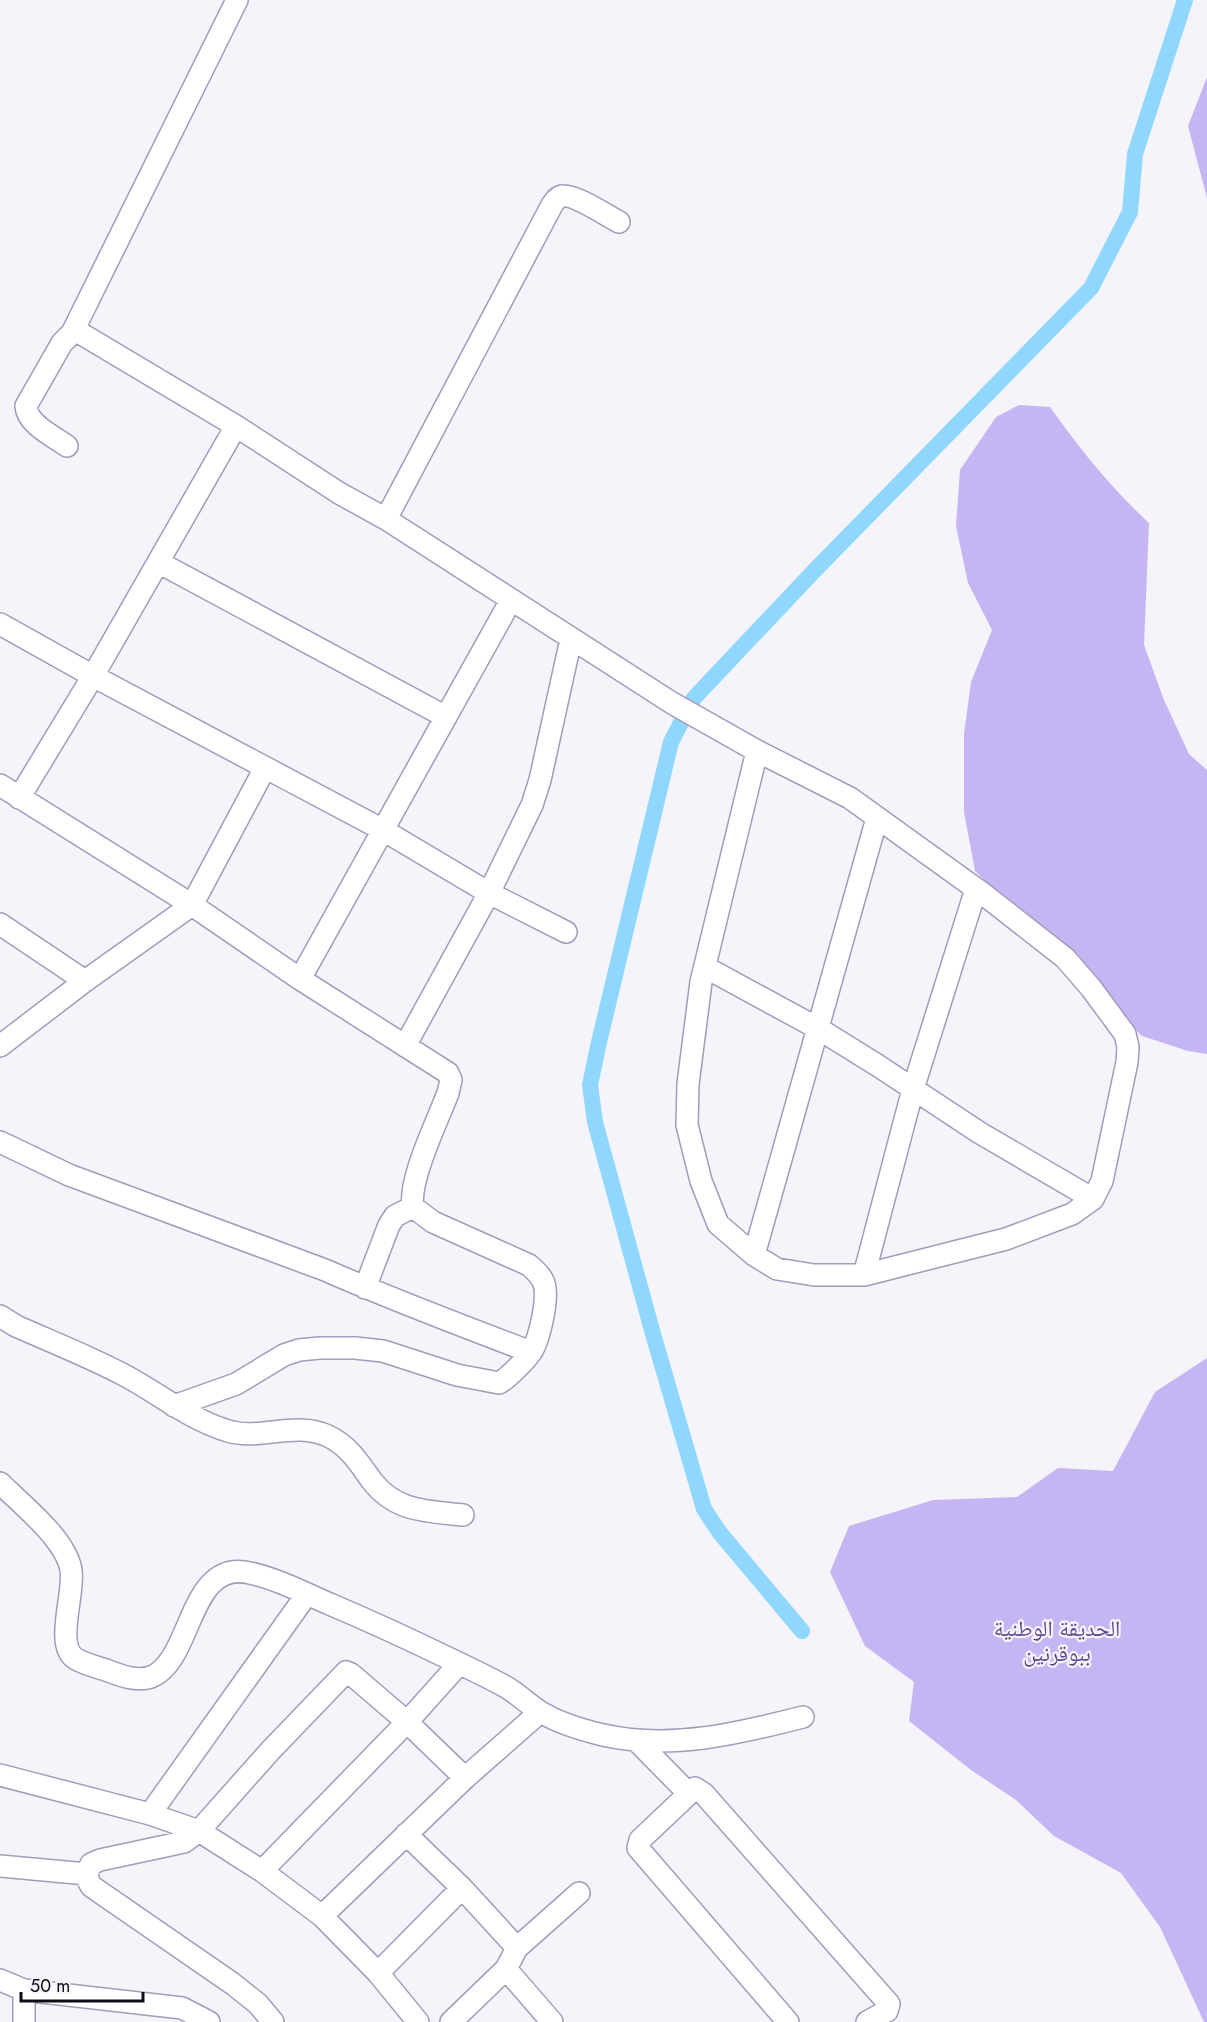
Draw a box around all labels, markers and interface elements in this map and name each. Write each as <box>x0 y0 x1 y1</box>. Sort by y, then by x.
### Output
park label: الحديقة الوطنية ببوقرنين <box>994 1612 1120 1669</box>
scale bar <box>21 1965 142 2003</box>
text: 50 m <box>30 1973 70 1999</box>

